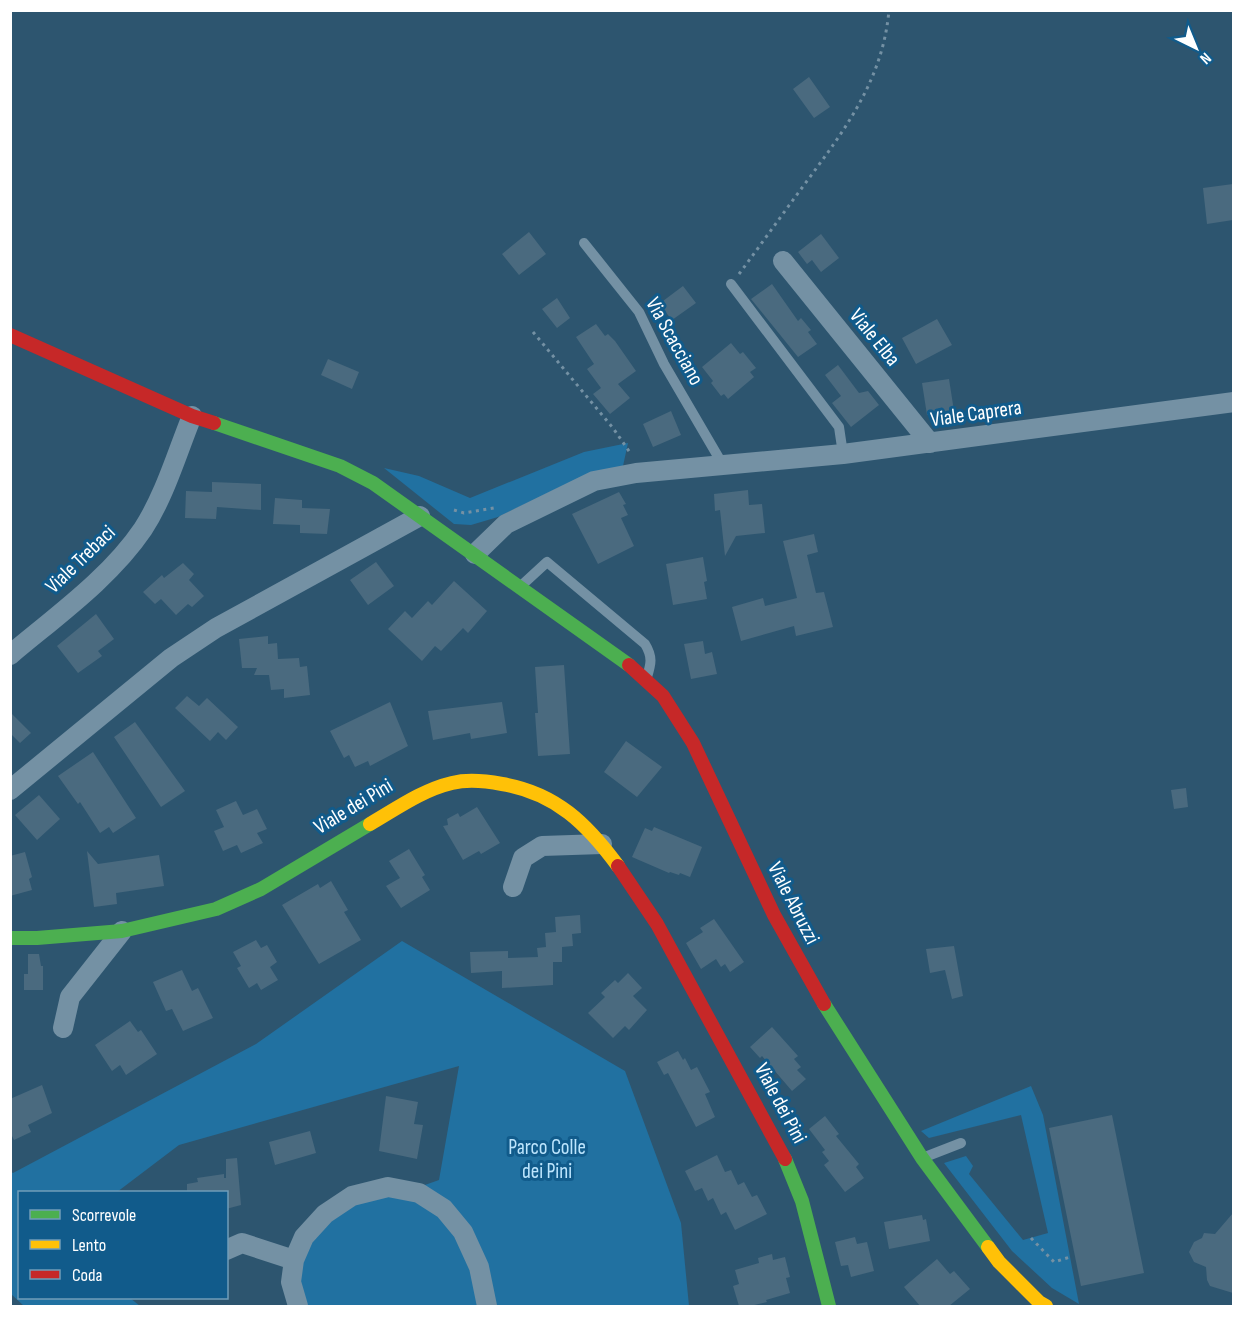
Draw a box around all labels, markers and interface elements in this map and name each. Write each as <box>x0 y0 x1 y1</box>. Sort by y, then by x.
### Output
north arrow <box>1166 18 1226 78</box>
text: N <box>1196 48 1215 68</box>
street label: Via Scacciano <box>640 293 709 389</box>
street label: Viale Elba <box>844 304 905 371</box>
street label: Viale Caprera <box>929 395 1023 432</box>
street label: Viale Trebaci <box>40 520 120 599</box>
street label: Viale dei Pini <box>309 773 397 840</box>
street label: Viale Abruzzi <box>762 858 825 949</box>
street label: Viale dei Pini <box>749 1059 812 1148</box>
park label: Parco Colle dei Pini <box>508 1135 586 1184</box>
legend <box>18 1191 228 1299</box>
text: Scorrevole <box>72 1205 136 1226</box>
text: Lento <box>72 1235 106 1256</box>
text: Coda <box>72 1265 103 1286</box>

